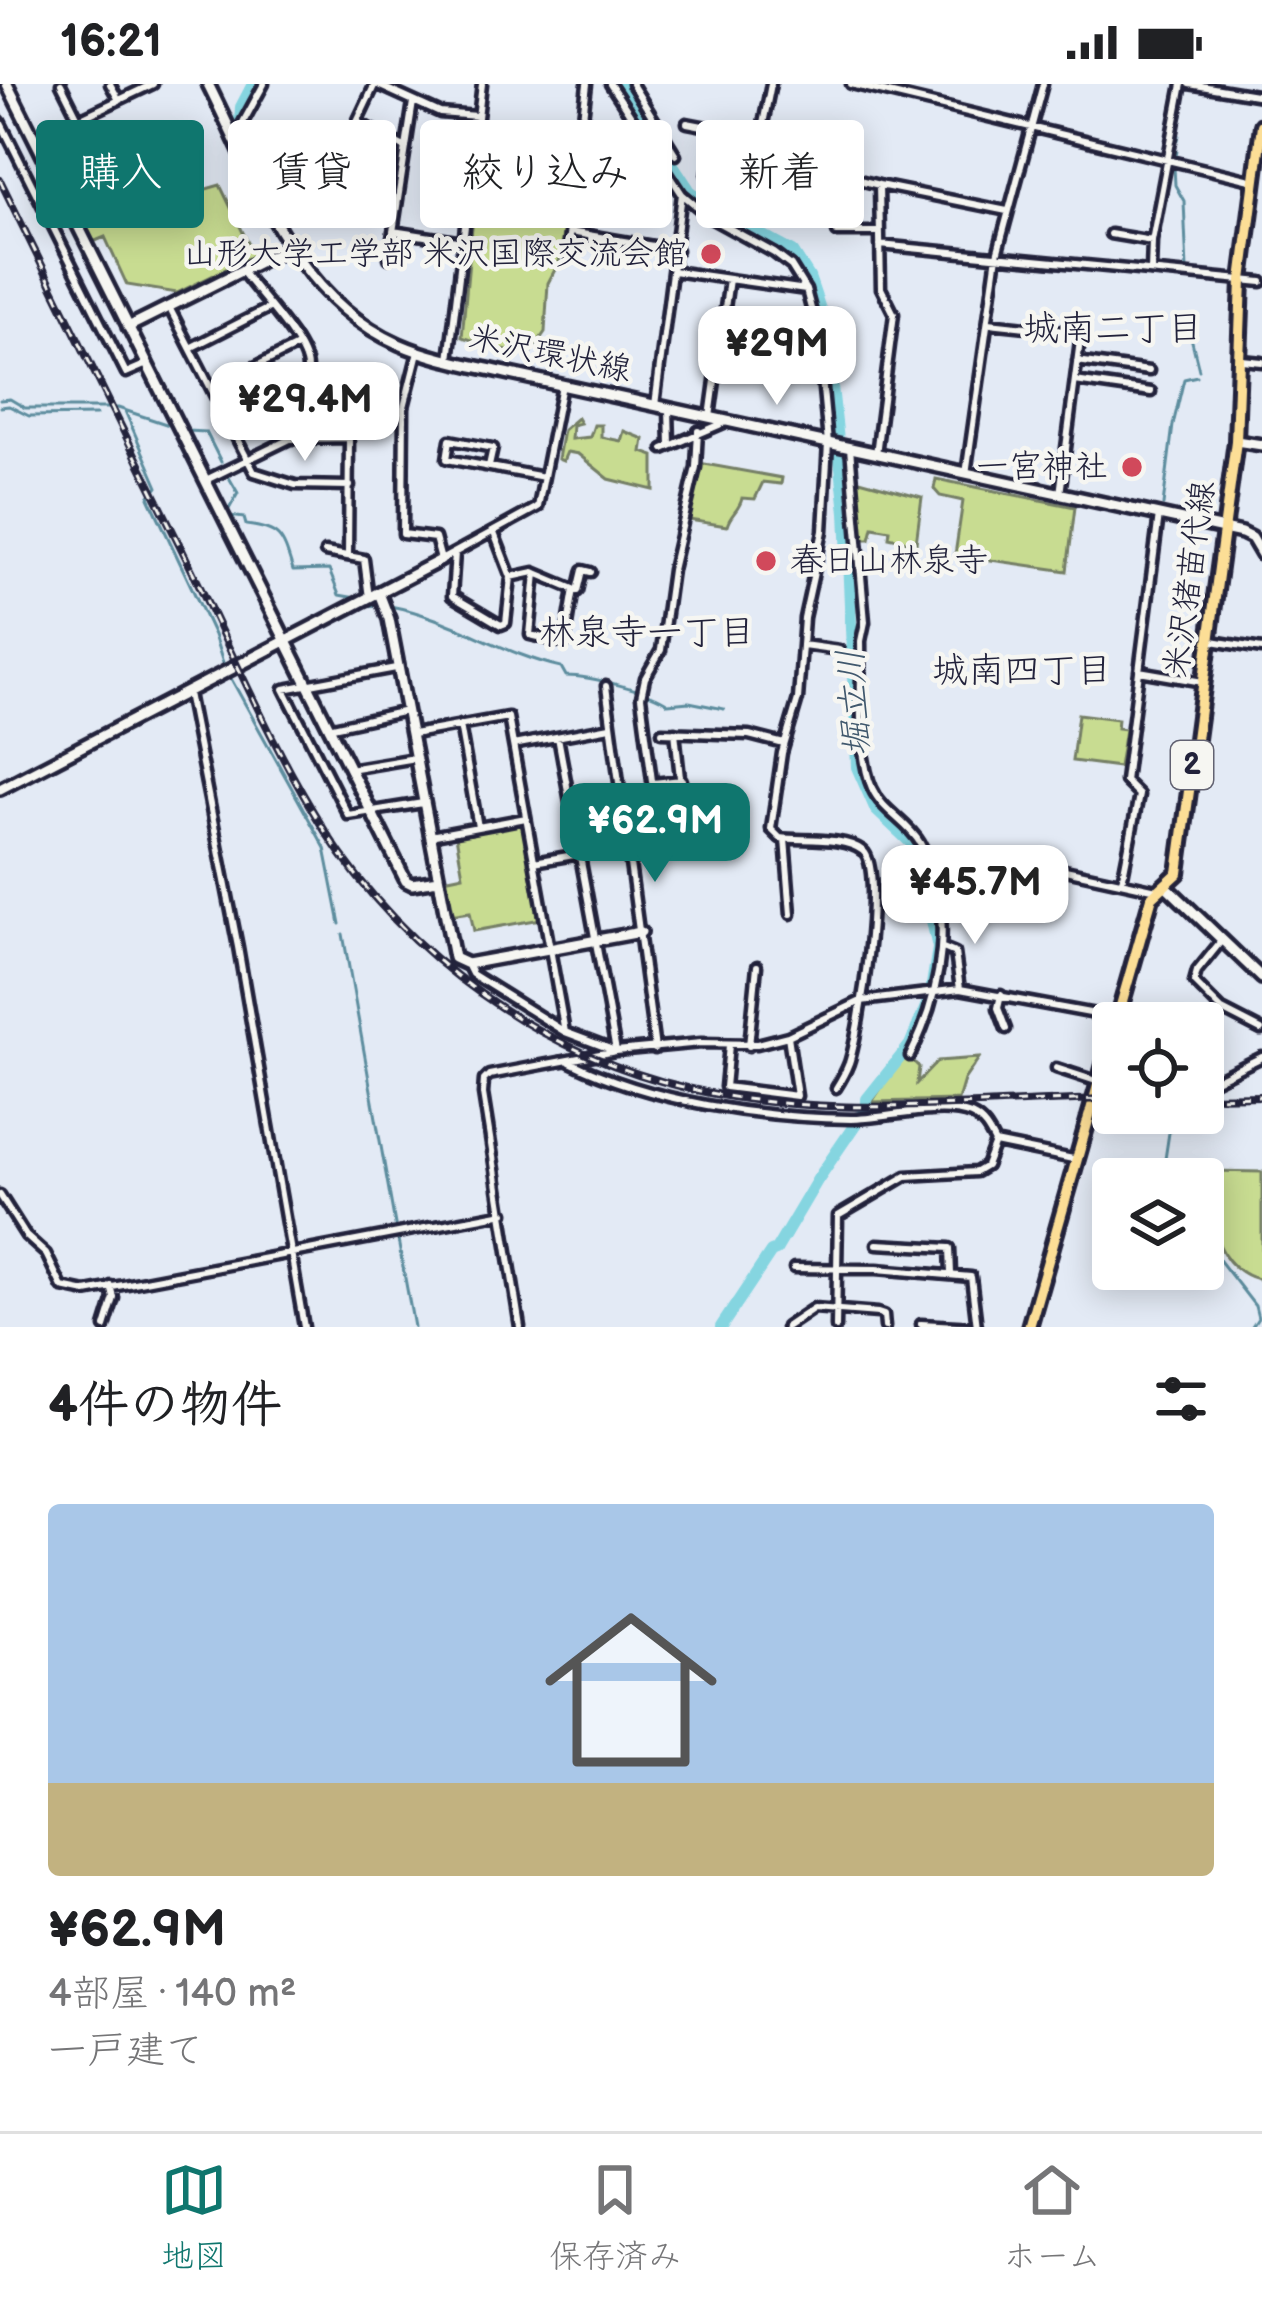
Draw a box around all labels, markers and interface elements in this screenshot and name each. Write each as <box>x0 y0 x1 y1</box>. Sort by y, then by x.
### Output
text: 16:21 <box>60 15 162 70</box>
chip: 購入 <box>36 120 204 228</box>
chip: 賃貸 <box>228 120 396 228</box>
chip: 絞り込み <box>420 120 672 228</box>
chip: 新着 <box>696 120 864 228</box>
place label: 山形大学工学部 米沢国際交流会館 <box>183 234 687 274</box>
marker: 山形大学工学部 米沢国際交流会館 <box>698 241 724 267</box>
pin: ¥29M <box>706 306 848 408</box>
district label: 城南二丁目 <box>1023 308 1203 351</box>
street label: 米沢環状線 <box>465 317 635 391</box>
text: ¥29M <box>725 321 829 368</box>
pin: ¥29.4M <box>207 362 403 464</box>
text: ¥29.4M <box>237 377 373 424</box>
place label: 一宮神社 <box>976 447 1108 487</box>
marker: 一宮神社 <box>1119 454 1145 480</box>
street label: 米沢猪苗代線 <box>1156 478 1224 680</box>
place label: 春日山林泉寺 <box>790 541 988 581</box>
marker: 春日山林泉寺 <box>753 548 779 574</box>
district label: 林泉寺一丁目 <box>539 612 755 655</box>
water label: 堀立川 <box>830 648 880 758</box>
district label: 城南四丁目 <box>932 650 1112 693</box>
road number: 2 <box>1171 741 1213 789</box>
pin: ¥62.9M <box>557 783 753 885</box>
text: ¥62.9M <box>587 798 723 845</box>
pin: ¥45.7M <box>877 845 1073 947</box>
text: ¥45.7M <box>908 860 1042 907</box>
map controls <box>1092 1002 1224 1290</box>
button: locate <box>1092 1002 1224 1134</box>
button: layers <box>1092 1158 1224 1290</box>
icon: filters <box>1148 1366 1214 1432</box>
text: 4件の物件 <box>48 1375 282 1436</box>
icon: home <box>523 1582 739 1798</box>
text: ¥62.9M <box>48 1900 226 1961</box>
text: 4部屋 · 140 m² <box>48 1971 297 2018</box>
text: 一戸建て <box>48 2028 204 2075</box>
tab: 地図 <box>161 2157 227 2277</box>
tab: 保存済み <box>549 2157 681 2277</box>
tab: ホーム <box>1003 2157 1101 2277</box>

